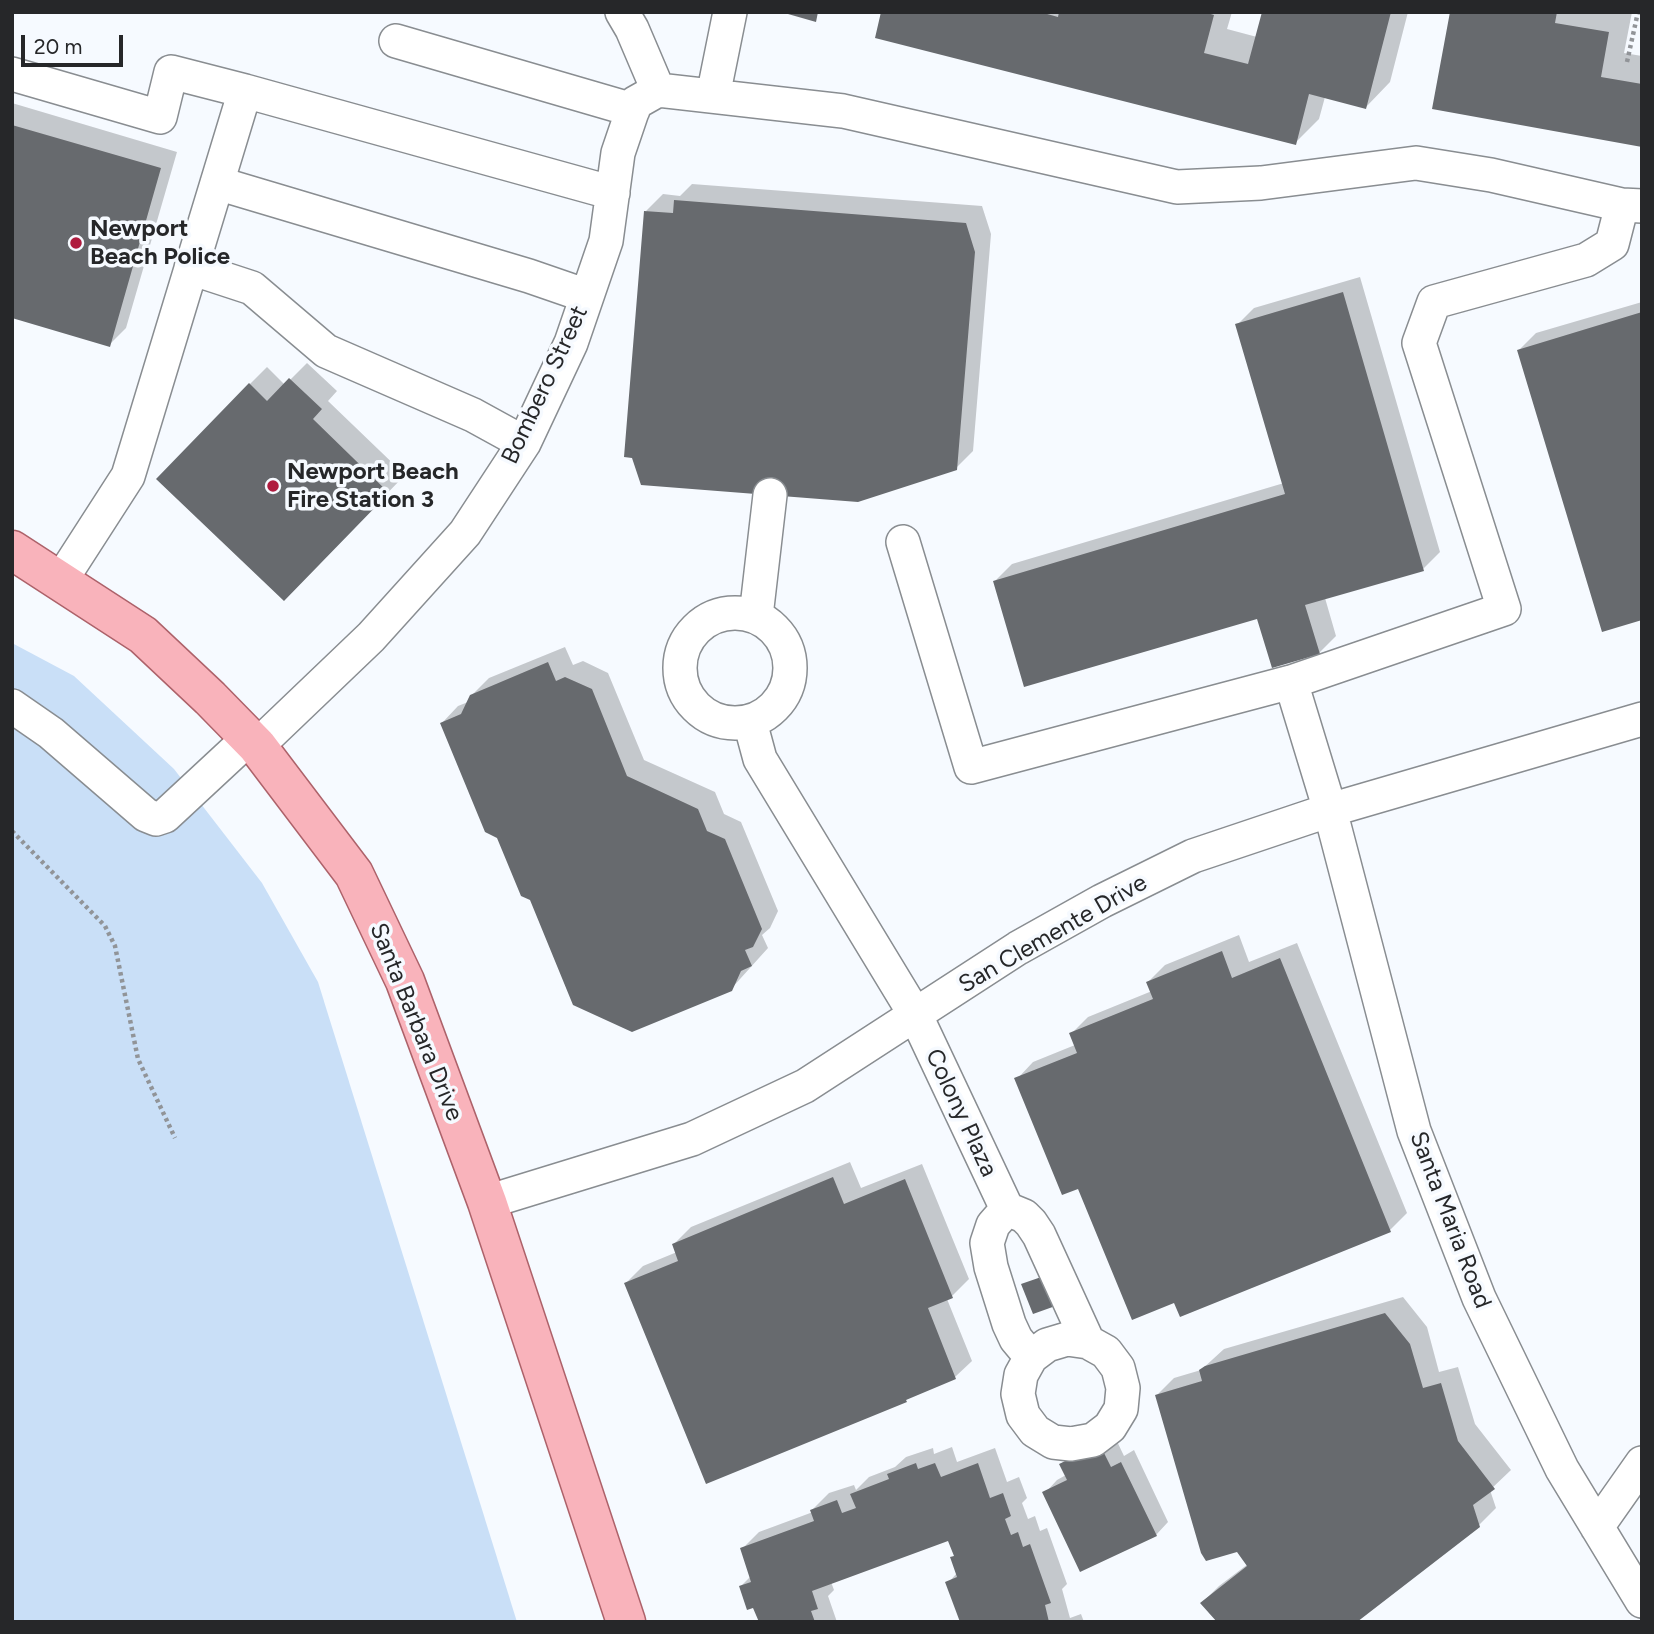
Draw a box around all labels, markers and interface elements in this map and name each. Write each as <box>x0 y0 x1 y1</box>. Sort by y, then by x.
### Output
scale bar <box>24 21 126 65</box>
text: 20 m <box>34 34 82 59</box>
place label: Newport Beach Police <box>90 215 230 271</box>
marker: Newport Beach Police <box>68 235 84 251</box>
street label: Bombero Street <box>496 301 594 469</box>
place label: Newport Beach Fire Station 3 <box>287 458 459 514</box>
marker: Newport Beach Fire Station 3 <box>265 478 281 494</box>
street label: San Clemente Drive <box>954 868 1152 1000</box>
street label: Santa Barbara Drive <box>363 919 469 1125</box>
street label: Colony Plaza <box>919 1045 1003 1181</box>
street label: Santa Maria Road <box>1403 1127 1497 1313</box>

